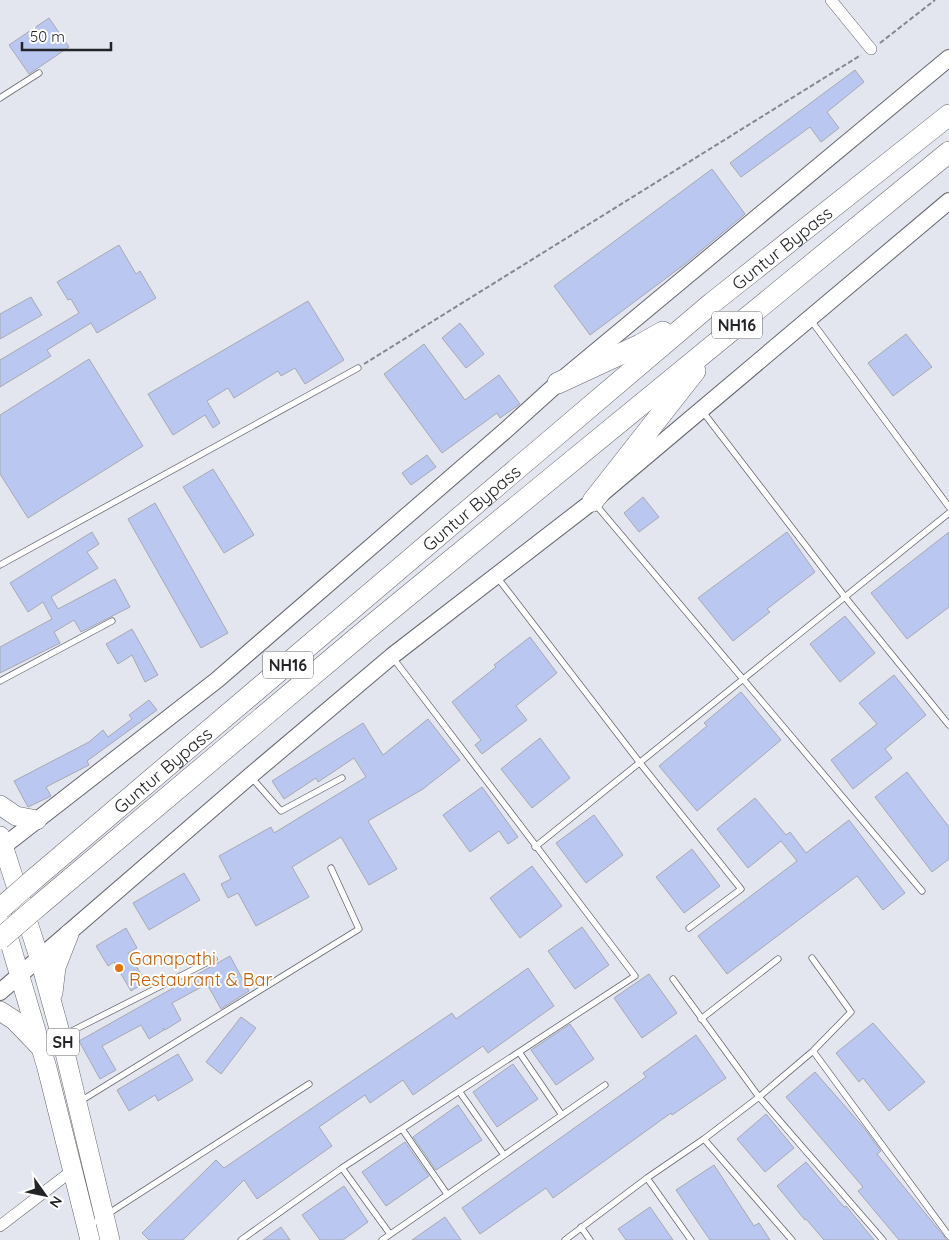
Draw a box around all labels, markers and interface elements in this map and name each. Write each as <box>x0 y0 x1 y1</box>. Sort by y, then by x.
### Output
scale bar <box>22 20 111 52</box>
text: 50 m <box>30 27 65 46</box>
street label: Guntur Bypass <box>727 201 837 295</box>
road number: NH16 <box>712 312 762 338</box>
street label: Guntur Bypass <box>417 459 525 556</box>
road number: NH16 <box>263 652 313 678</box>
street label: Guntur Bypass <box>109 722 217 818</box>
place label: Ganapathi Restaurant & Bar <box>129 947 272 991</box>
marker: Ganapathi Restaurant & Bar <box>113 962 125 974</box>
road number: SH <box>47 1028 79 1056</box>
north arrow <box>20 1170 70 1220</box>
text: N <box>46 1193 66 1211</box>

